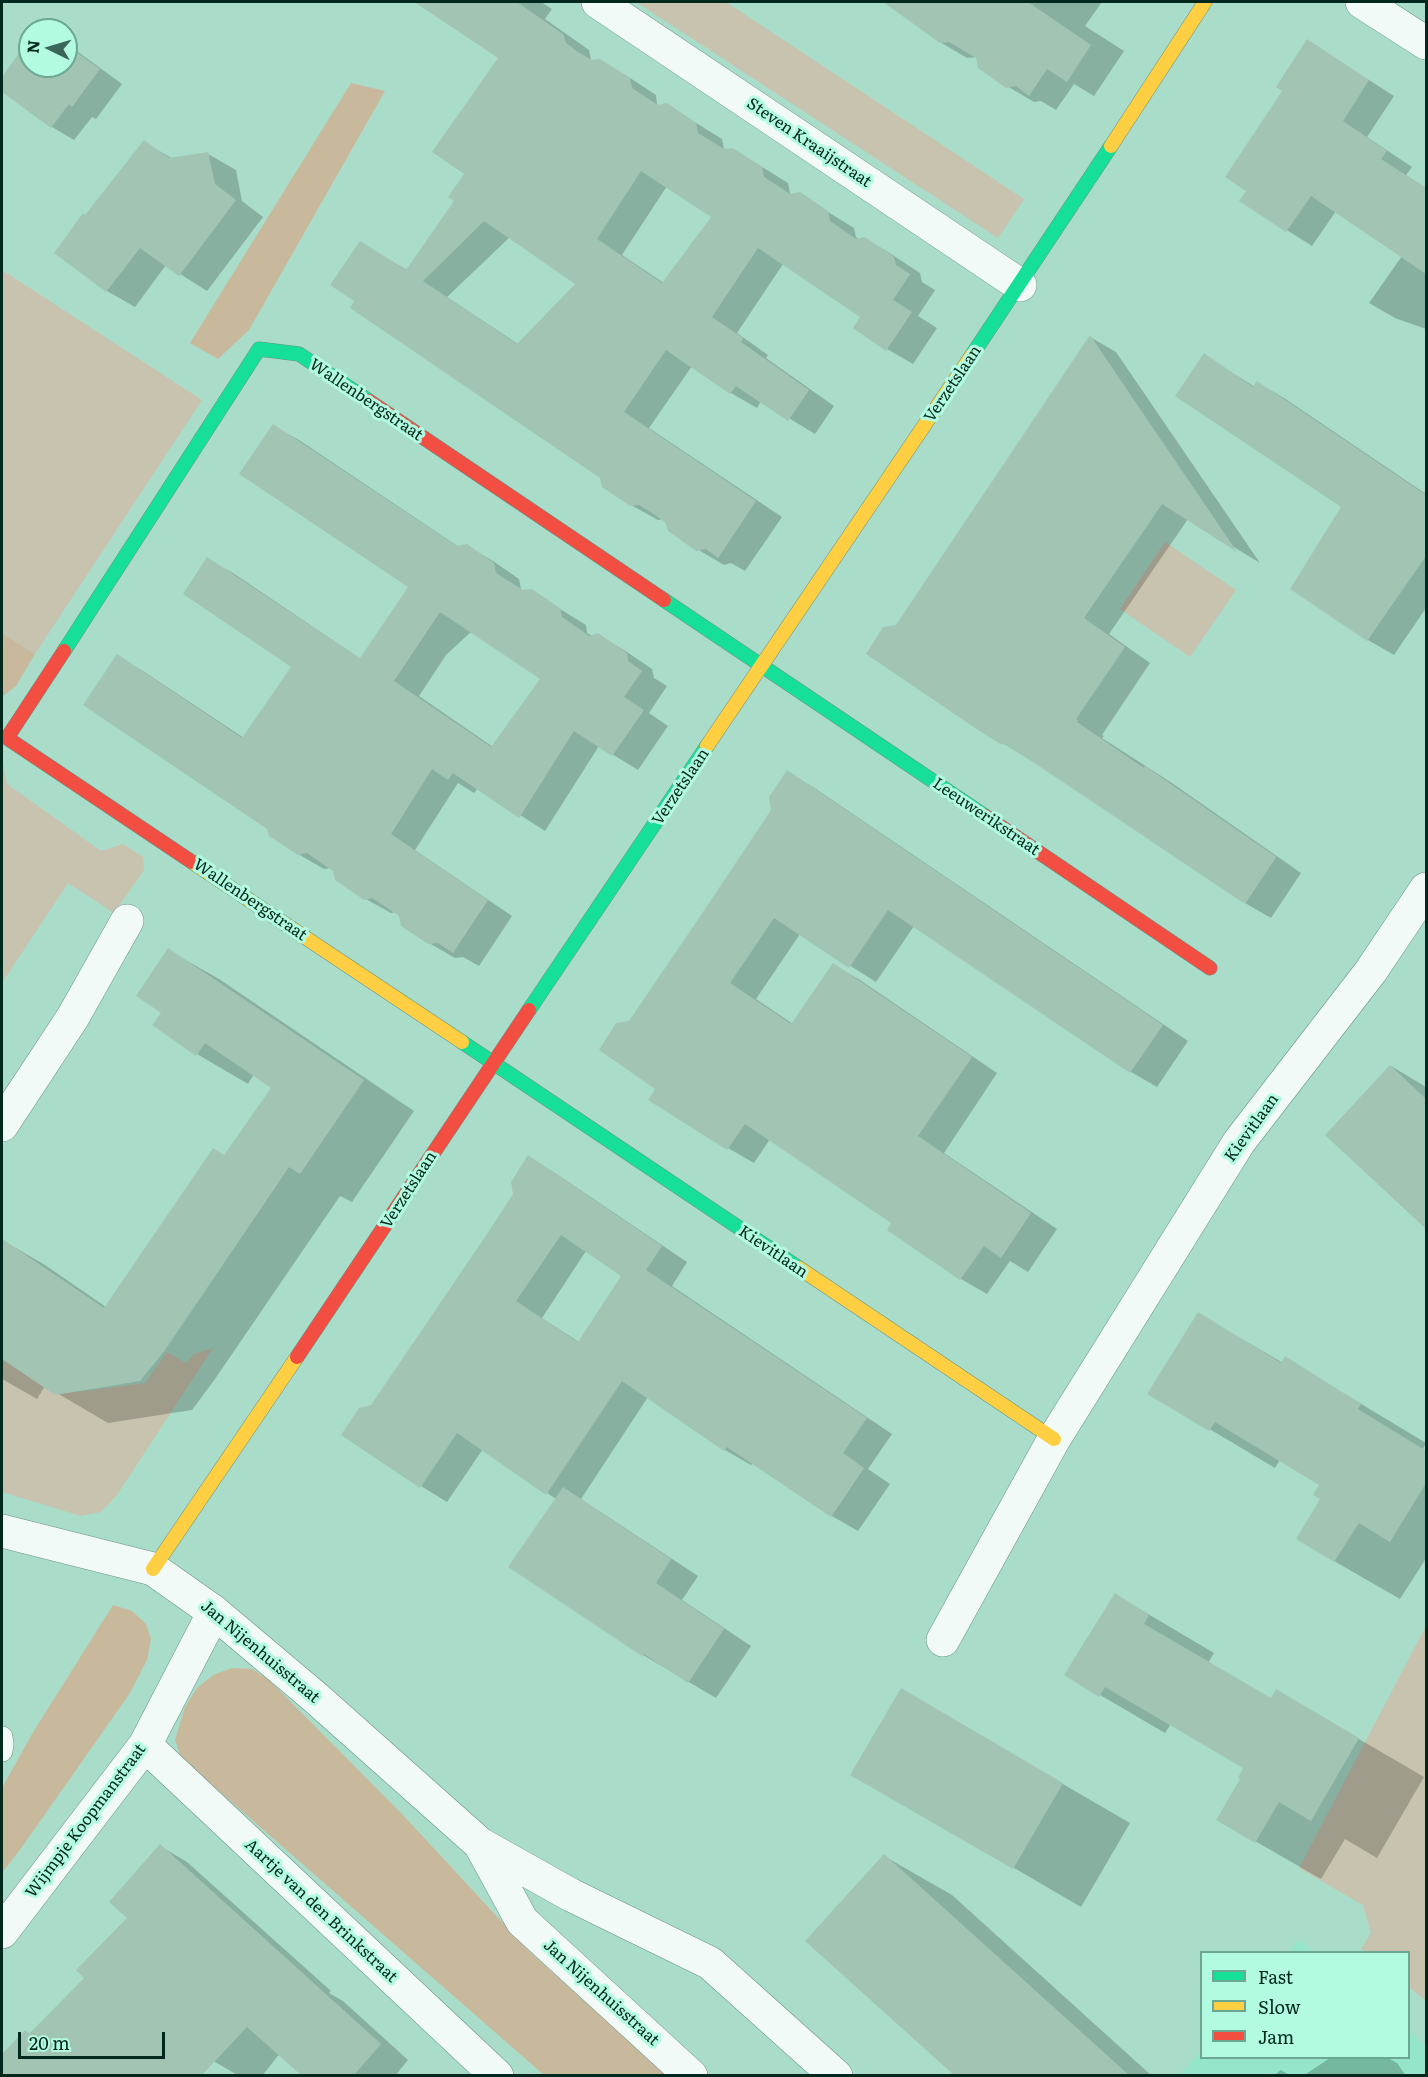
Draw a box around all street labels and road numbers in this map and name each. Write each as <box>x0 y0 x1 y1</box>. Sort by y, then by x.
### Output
street label: Steven Kraaijstraat <box>743 94 875 192</box>
street label: Verzetslaan <box>920 342 986 426</box>
street label: Wallenbergstraat <box>306 355 426 445</box>
street label: Verzetslaan <box>648 745 714 829</box>
street label: Leeuwerikstraat <box>929 774 1043 860</box>
street label: Wallenbergstraat <box>190 855 310 945</box>
street label: Kievitlaan <box>1221 1090 1283 1166</box>
street label: Verzetslaan <box>377 1148 441 1232</box>
street label: Kievitlaan <box>735 1222 811 1282</box>
street label: Jan Nijenhuisstraat <box>197 1597 323 1707</box>
street label: Wijmpje Koopmanstraat <box>22 1740 150 1902</box>
street label: Aartje van den Brinkstraat <box>241 1835 401 1987</box>
street label: Jan Nijenhuisstraat <box>539 1936 663 2050</box>

